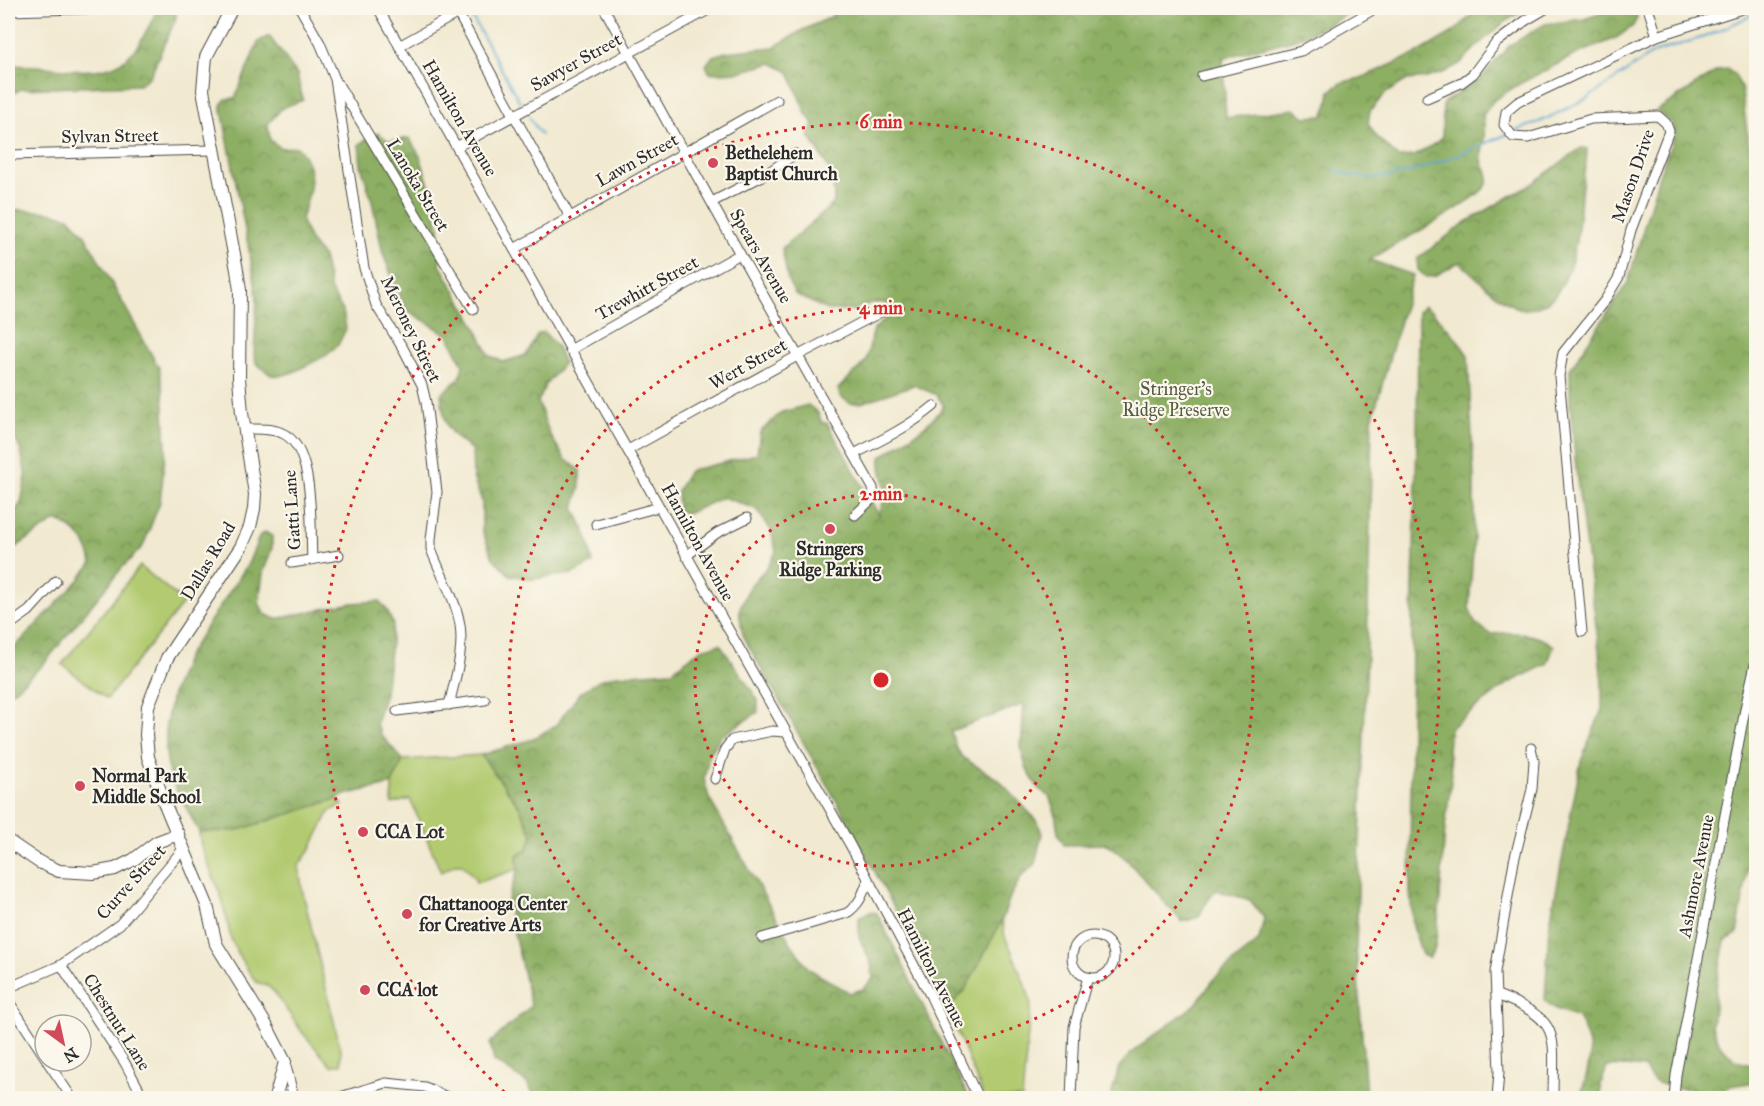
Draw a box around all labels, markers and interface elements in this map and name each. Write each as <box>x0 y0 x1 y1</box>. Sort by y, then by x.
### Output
street label: Sawyer Street <box>527 28 626 96</box>
street label: Hamilton Avenue <box>418 56 502 180</box>
text: 6 min <box>860 111 903 133</box>
street label: Sylvan Street <box>61 124 160 148</box>
street label: Mason Drive <box>1607 126 1659 226</box>
street label: Lawn Street <box>592 128 683 192</box>
street label: Lanoka Street <box>382 135 455 236</box>
place label: Bethelehem Baptist Church <box>725 142 839 186</box>
marker: Bethelehem Baptist Church <box>706 156 720 170</box>
street label: Spears Avenue <box>725 205 797 307</box>
street label: Trewhitt Street <box>592 250 703 325</box>
street label: Meroney Street <box>376 272 447 386</box>
text: 4 min <box>859 297 903 320</box>
street label: Wert Street <box>705 333 791 394</box>
park label: Stringer's Ridge Preserve <box>1122 378 1230 422</box>
street label: Gatti Lane <box>278 469 306 551</box>
street label: Hamilton Avenue <box>657 479 739 605</box>
text: 2 min <box>860 483 903 505</box>
street label: Dallas Road <box>176 518 240 604</box>
marker: Stringers Ridge Parking <box>823 522 837 536</box>
place label: Stringers Ridge Parking <box>779 538 882 582</box>
centre of rings <box>871 670 891 690</box>
place label: Normal Park Middle School <box>92 765 202 808</box>
marker: Normal Park Middle School <box>73 779 87 793</box>
street label: Ashmore Avenue <box>1673 813 1719 940</box>
place label: CCA Lot <box>375 821 445 843</box>
marker: CCA Lot <box>356 825 370 839</box>
street label: Curve Street <box>92 839 171 924</box>
place label: Chattanooga Center for Creative Arts <box>418 893 569 936</box>
street label: Hamilton Avenue <box>892 905 972 1031</box>
marker: Chattanooga Center for Creative Arts <box>400 907 414 921</box>
street label: Chestnut Lane <box>78 969 156 1075</box>
place label: CCA lot <box>377 979 439 1001</box>
marker: CCA lot <box>358 983 372 997</box>
north arrow <box>33 1013 93 1073</box>
text: N <box>60 1043 82 1067</box>

